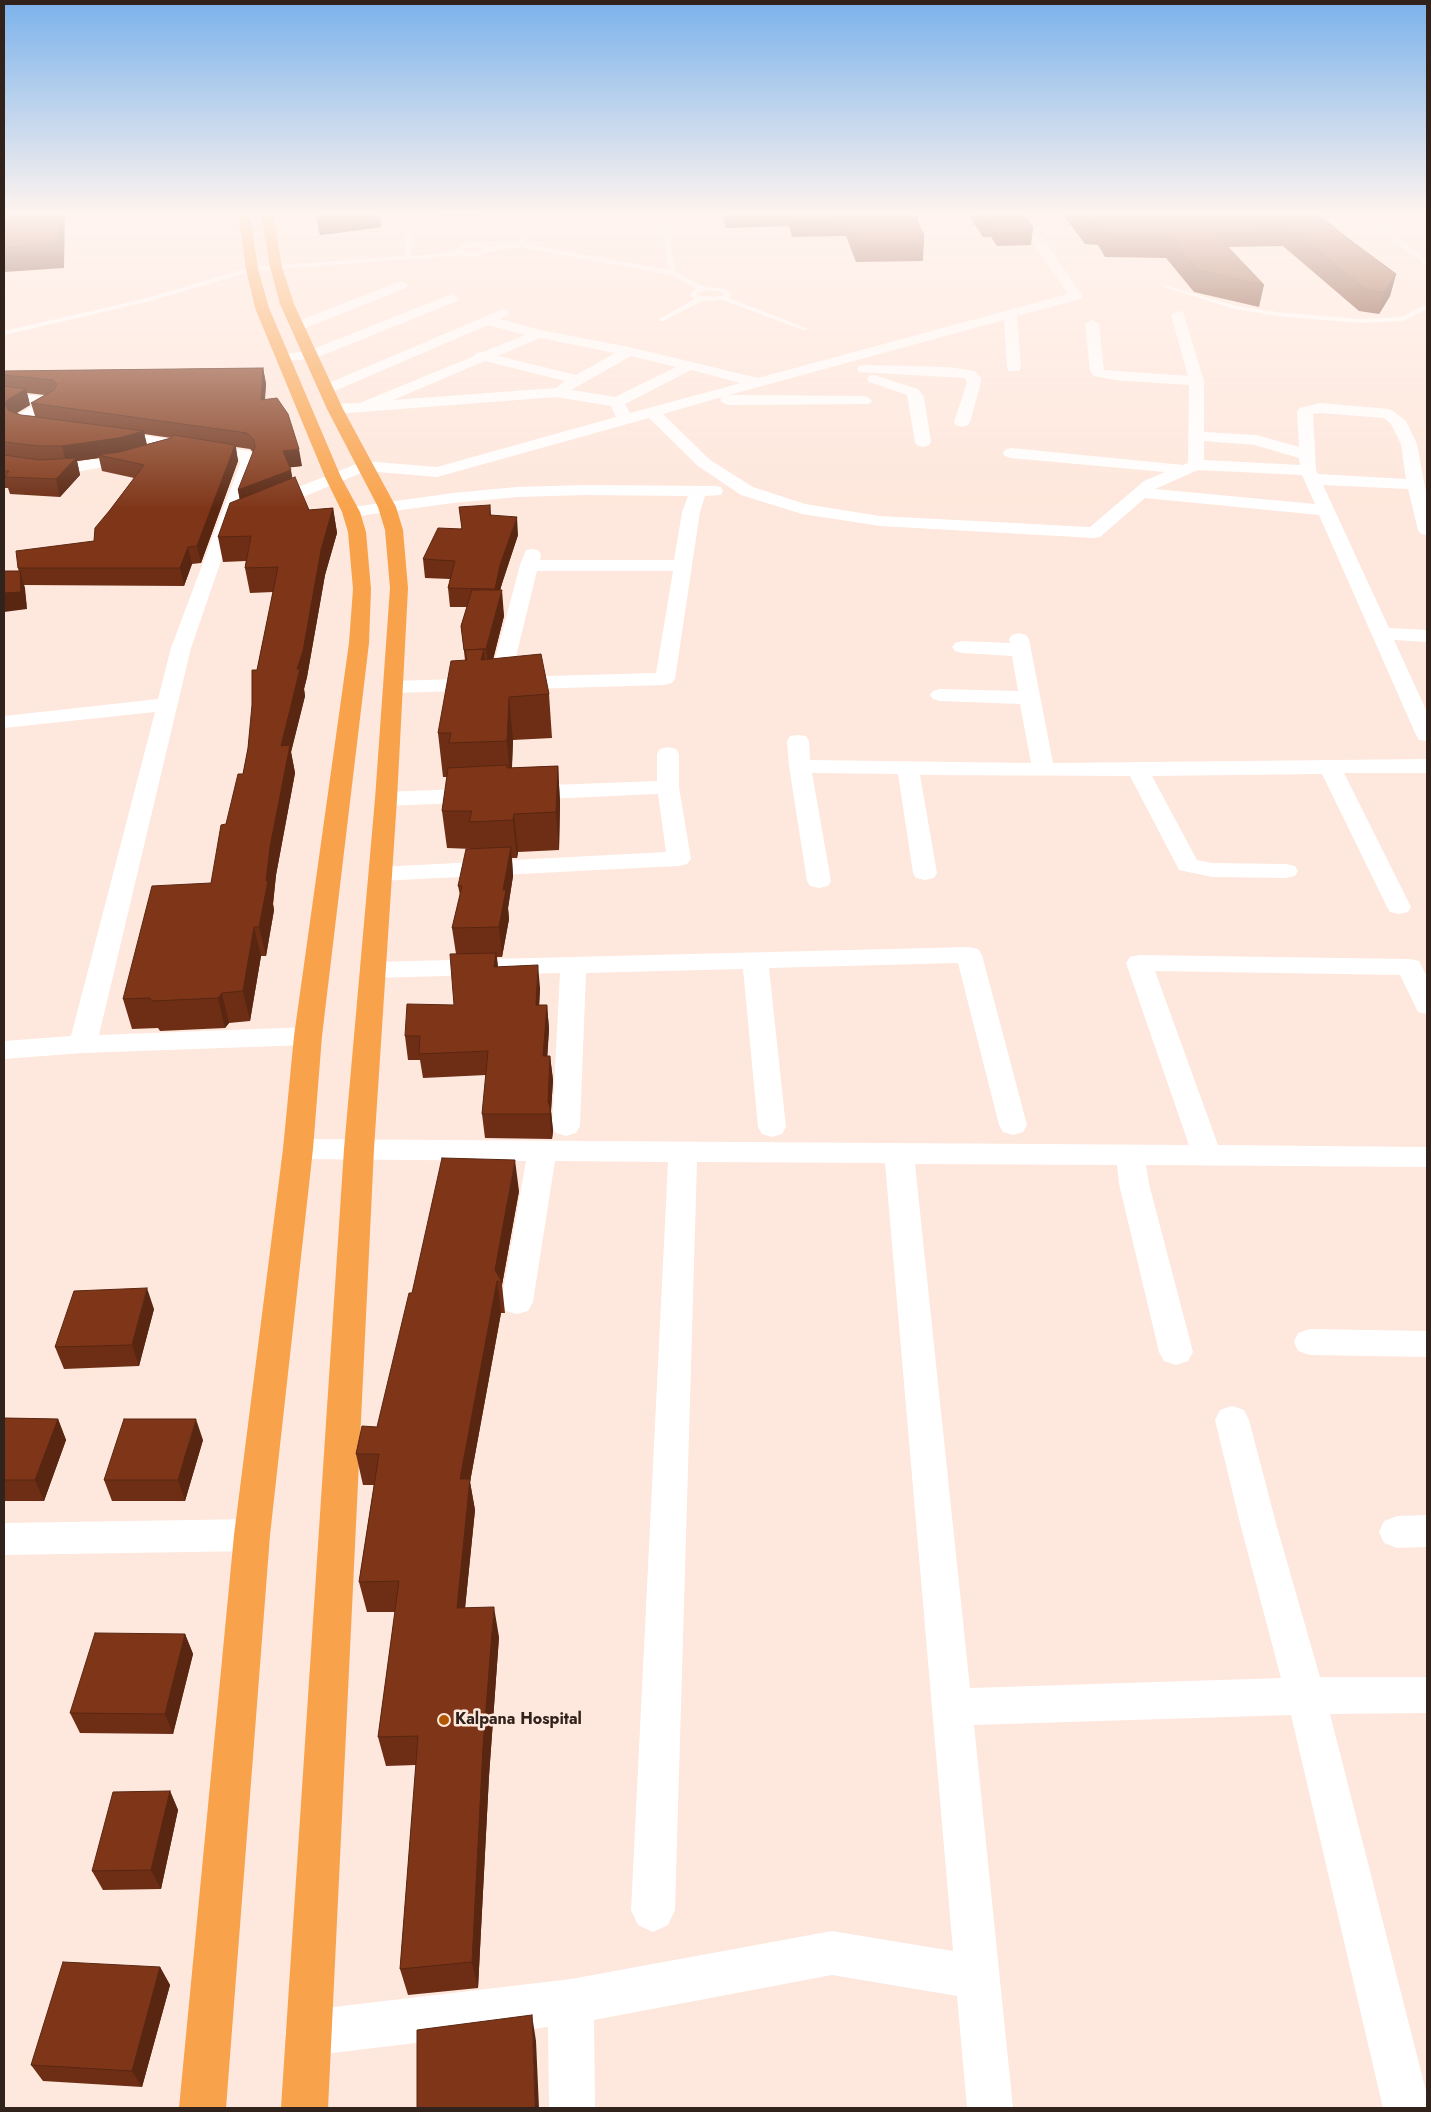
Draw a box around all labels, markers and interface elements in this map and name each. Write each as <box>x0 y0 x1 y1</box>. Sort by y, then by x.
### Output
place label: Kalpana Hospital <box>455 1710 582 1730</box>
marker: Kalpana Hospital <box>437 1713 451 1727</box>

